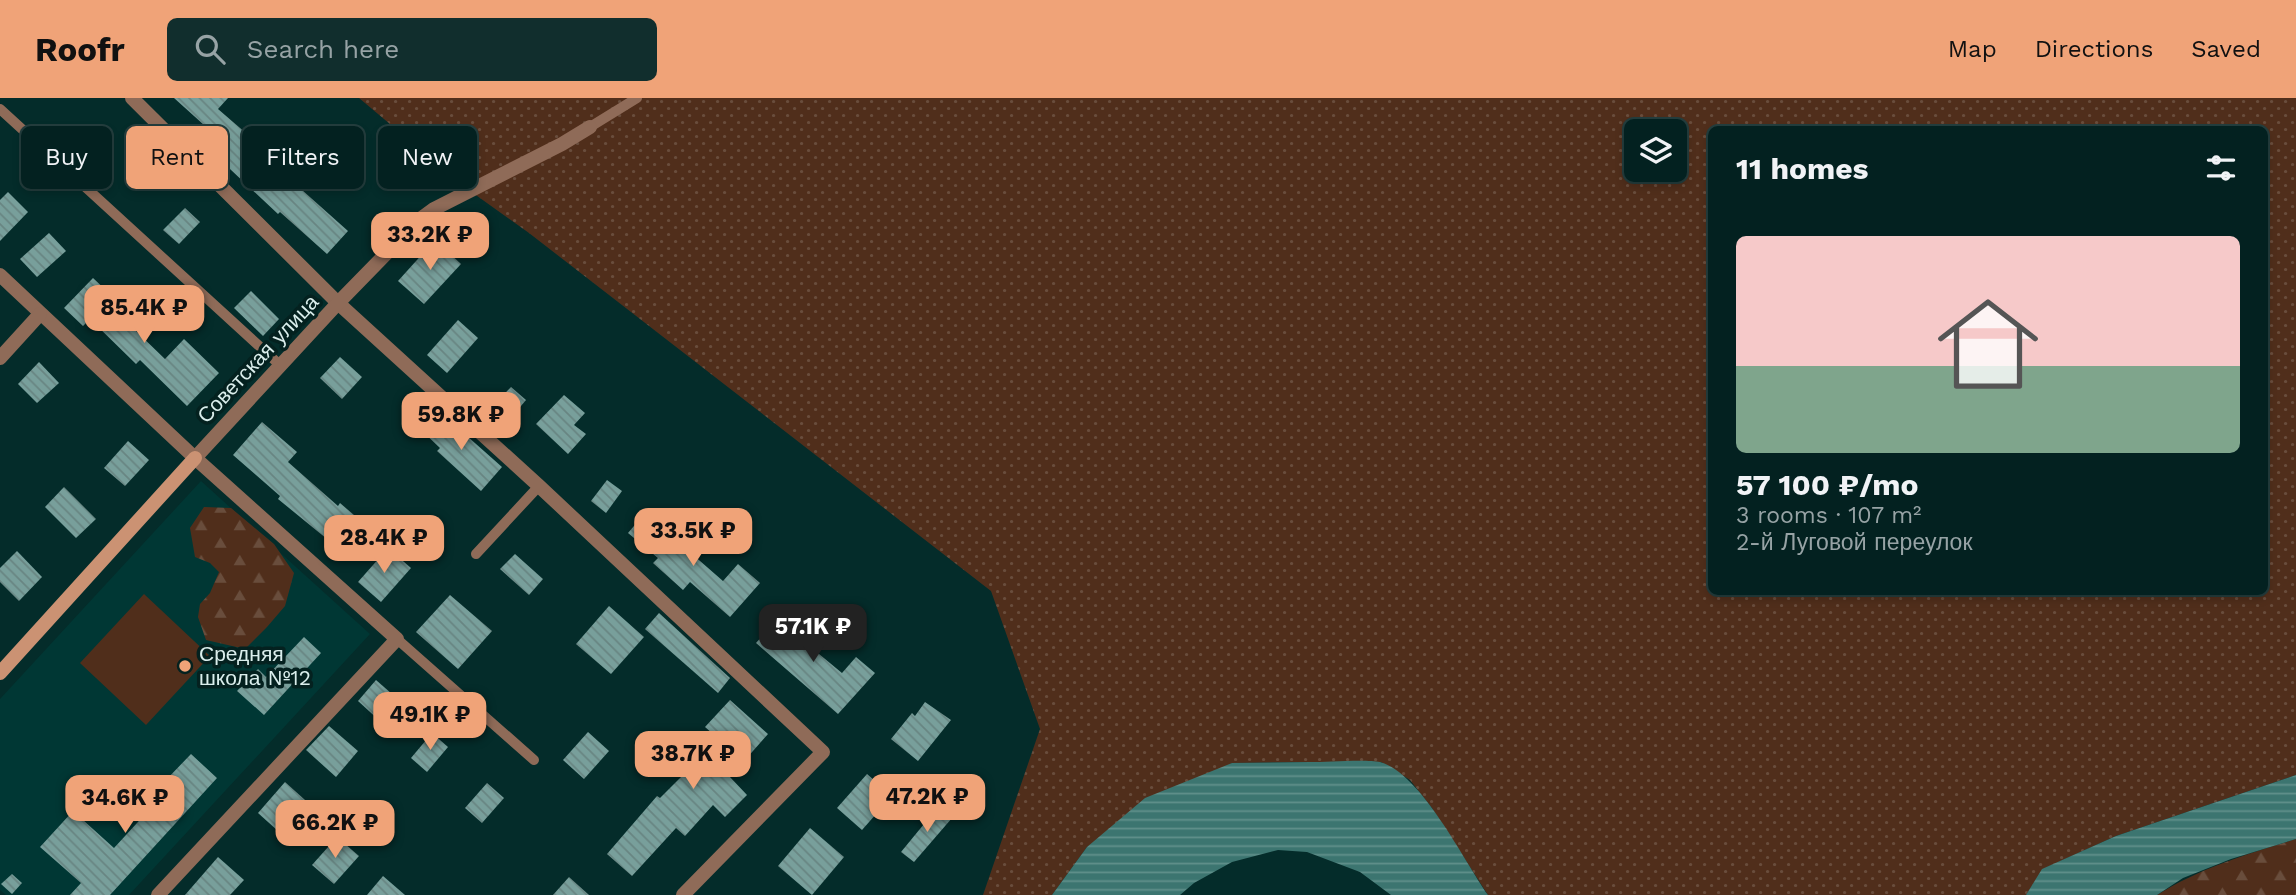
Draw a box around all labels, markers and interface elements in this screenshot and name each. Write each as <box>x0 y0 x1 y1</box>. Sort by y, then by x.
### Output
search box <box>167 18 657 81</box>
text: Roofr <box>35 30 125 69</box>
icon: search <box>191 30 229 68</box>
text: Search here <box>247 34 399 64</box>
text: Map <box>1948 35 1997 63</box>
text: Directions <box>2035 35 2153 63</box>
text: Saved <box>2191 35 2261 63</box>
map controls <box>1624 119 1687 182</box>
button: layers <box>1624 119 1687 182</box>
chip: Buy <box>21 126 112 189</box>
chip: Rent <box>126 126 228 189</box>
chip: Filters <box>242 126 364 189</box>
chip: New <box>378 126 477 189</box>
icon: filters <box>2202 149 2240 187</box>
text: 11 homes <box>1736 151 1869 186</box>
pin: 33.2K ₽ <box>365 212 495 272</box>
text: 33.2K ₽ <box>387 221 473 248</box>
icon: home <box>1925 281 2051 407</box>
pin: 85.4K ₽ <box>79 286 209 345</box>
street label: Советская улица <box>192 289 324 428</box>
text: 85.4K ₽ <box>100 294 188 321</box>
pin: 59.8K ₽ <box>396 392 526 452</box>
text: 59.8K ₽ <box>418 401 504 428</box>
text: 57 100 ₽/mo <box>1736 467 1918 502</box>
text: 3 rooms · 107 m² <box>1736 502 1922 529</box>
pin: 33.5K ₽ <box>628 508 758 568</box>
pin: 28.4K ₽ <box>319 516 449 575</box>
text: 33.5K ₽ <box>650 517 736 544</box>
text: 28.4K ₽ <box>340 524 428 551</box>
text: 2-й Луговой переулок <box>1736 529 1972 556</box>
pin: 57.1K ₽ <box>748 604 878 664</box>
text: 57.1K ₽ <box>775 613 851 640</box>
place label: Средняя школа №12 <box>199 641 311 690</box>
marker: Средняя школа №12 <box>177 658 193 674</box>
pin: 49.1K ₽ <box>365 692 495 752</box>
text: 49.1K ₽ <box>389 701 471 728</box>
pin: 38.7K ₽ <box>628 732 758 791</box>
text: 38.7K ₽ <box>651 740 735 767</box>
pin: 47.2K ₽ <box>862 774 992 834</box>
pin: 34.6K ₽ <box>60 776 190 835</box>
text: 47.2K ₽ <box>885 783 969 810</box>
text: 34.6K ₽ <box>81 784 169 811</box>
pin: 66.2K ₽ <box>270 800 400 860</box>
text: 66.2K ₽ <box>292 809 378 836</box>

